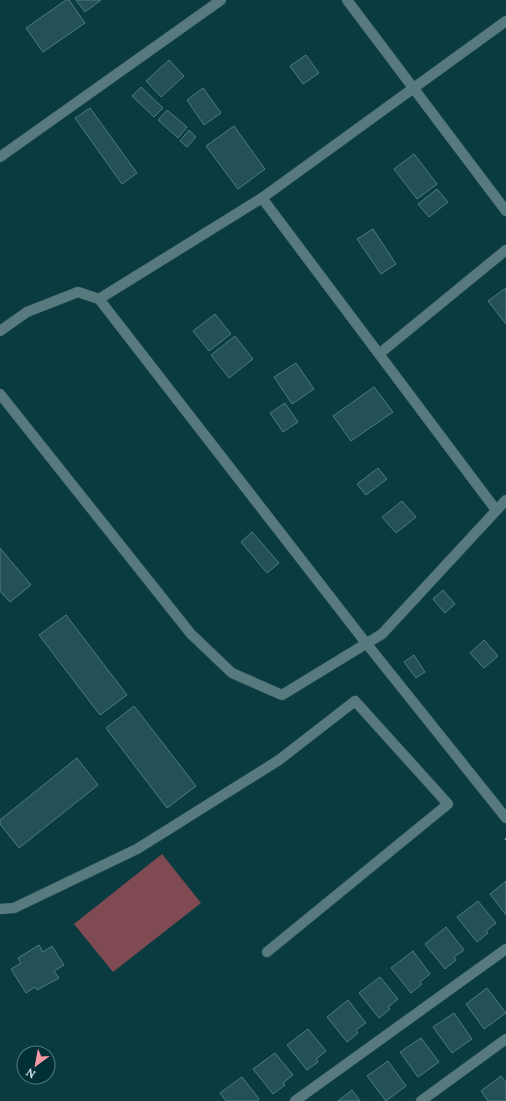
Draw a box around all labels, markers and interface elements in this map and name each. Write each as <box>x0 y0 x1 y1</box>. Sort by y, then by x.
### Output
north arrow <box>16 1045 56 1085</box>
text: N <box>23 1065 38 1082</box>

